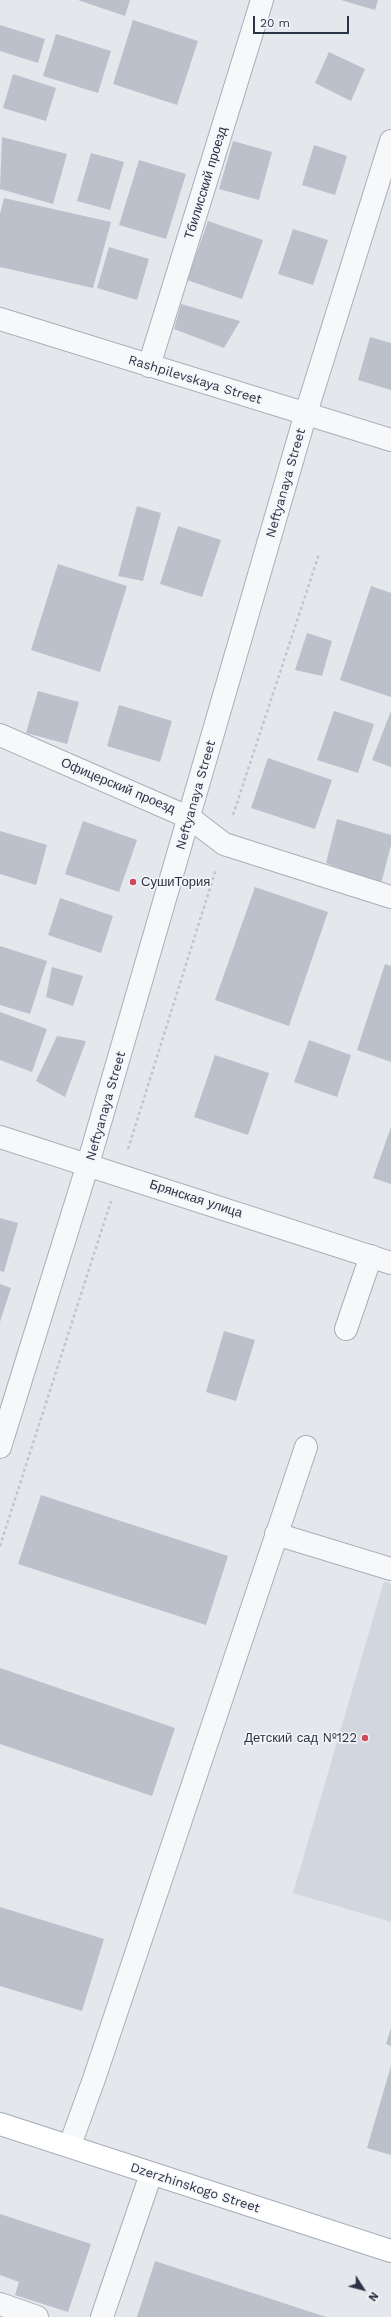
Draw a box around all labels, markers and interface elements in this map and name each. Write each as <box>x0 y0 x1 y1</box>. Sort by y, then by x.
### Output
scale bar <box>255 8 351 34</box>
text: 20 m <box>260 16 290 30</box>
street label: Тбилисский проезд <box>181 125 231 241</box>
street label: Rashpilevskaya Street <box>126 352 264 408</box>
street label: Neftyanaya Street <box>263 426 309 540</box>
street label: Neftyanaya Street <box>173 738 219 852</box>
street label: Офицерский проезд <box>58 755 178 817</box>
place label: СушиТория <box>141 874 210 890</box>
marker: СушиТория <box>128 877 138 887</box>
street label: Neftyanaya Street <box>83 1049 129 1163</box>
street label: Брянская улица <box>148 1177 244 1221</box>
place label: Детский сад №122 <box>244 1730 357 1746</box>
marker: Детский сад №122 <box>360 1733 370 1743</box>
street label: Dzerzhinskogo Street <box>128 2160 262 2216</box>
north arrow <box>343 2269 383 2309</box>
text: N <box>365 2289 381 2303</box>

